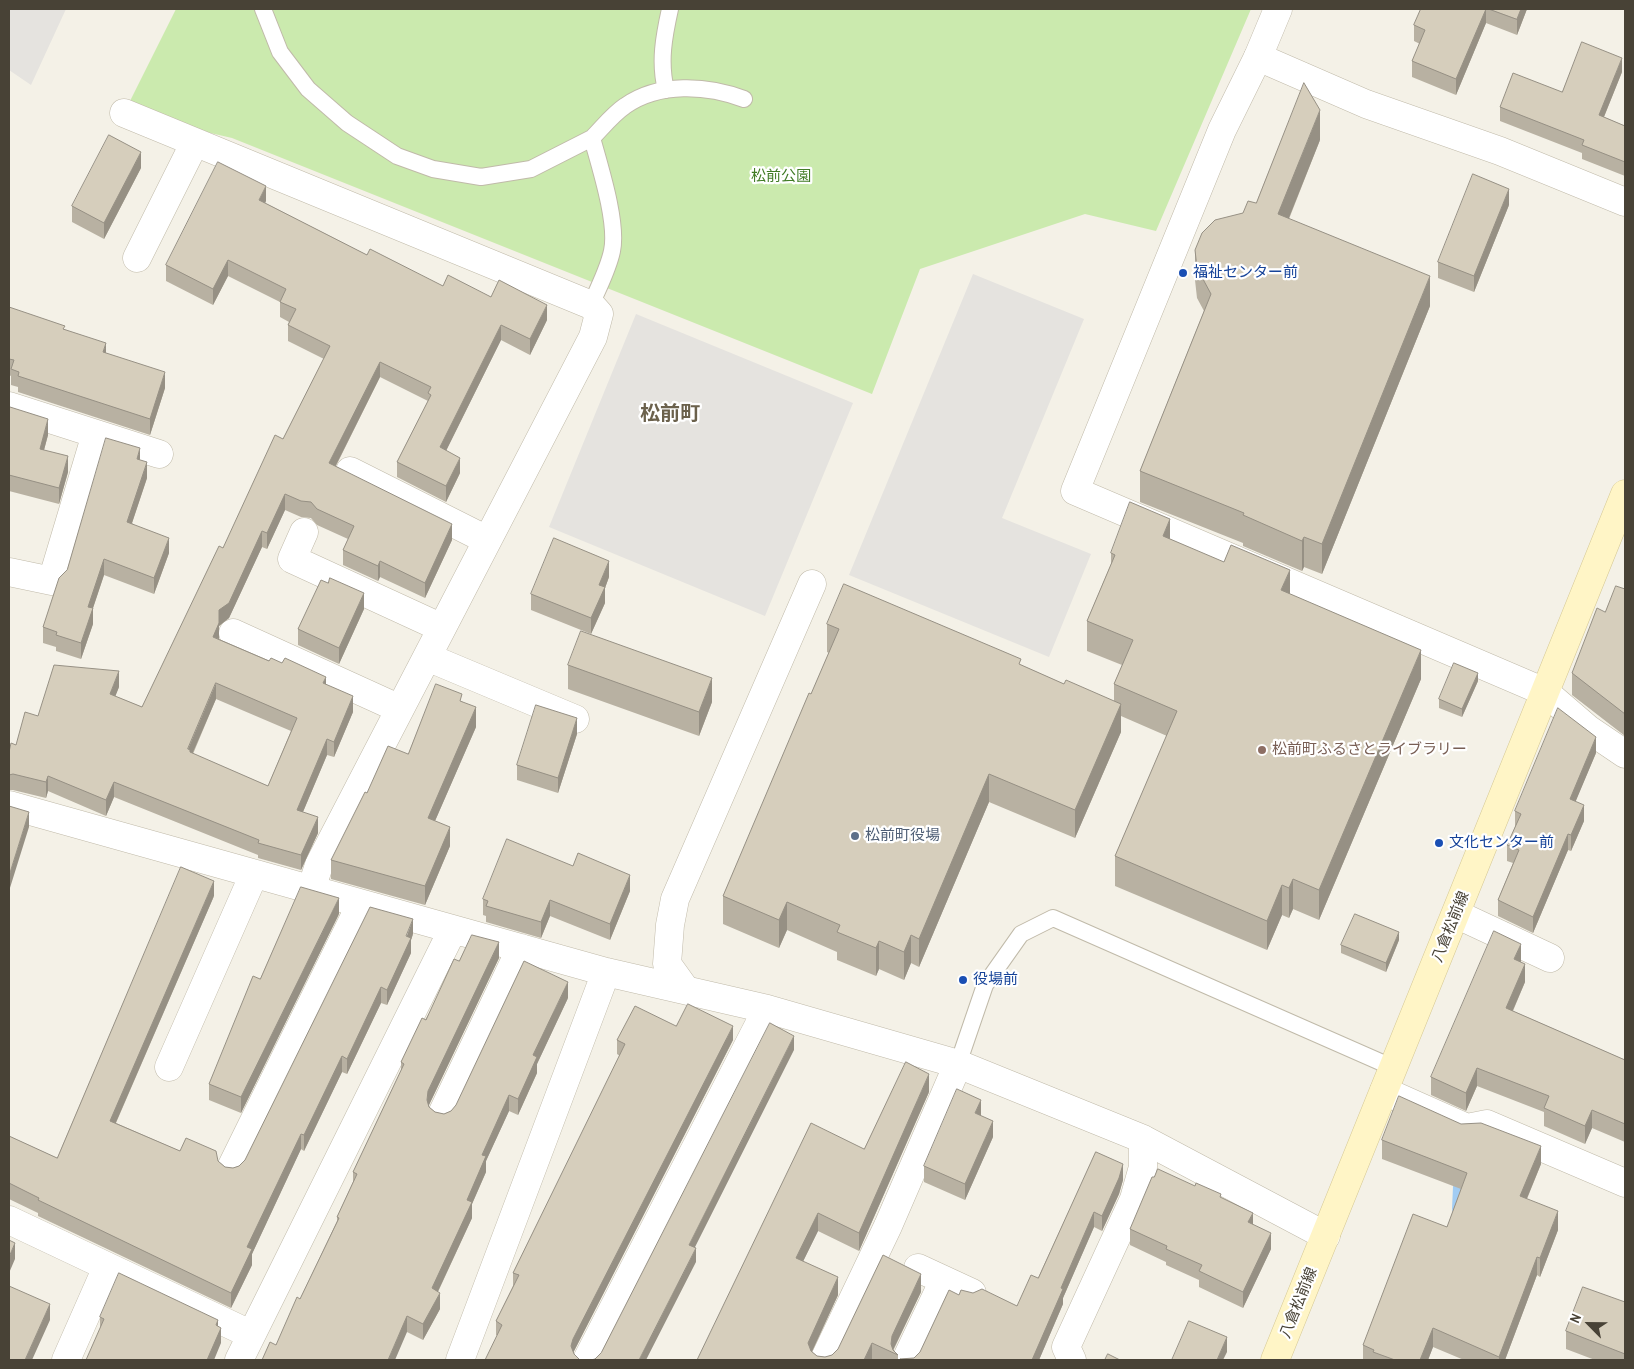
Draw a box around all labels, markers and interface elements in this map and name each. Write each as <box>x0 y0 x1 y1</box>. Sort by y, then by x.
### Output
park label: 松前公園 <box>751 168 811 186</box>
place label: 福祉センター前 <box>1193 264 1298 282</box>
marker: 福祉センター前 <box>1177 267 1189 279</box>
district label: 松前町 <box>640 403 700 427</box>
place label: 松前町ふるさとライブラリー <box>1272 741 1467 759</box>
marker: 松前町ふるさとライブラリー <box>1256 744 1268 756</box>
place label: 松前町役場 <box>865 827 940 845</box>
marker: 松前町役場 <box>849 830 861 842</box>
place label: 文化センター前 <box>1449 834 1554 852</box>
marker: 文化センター前 <box>1433 837 1445 849</box>
street label: 八倉松前線 <box>1429 889 1473 965</box>
place label: 役場前 <box>973 971 1018 989</box>
marker: 役場前 <box>957 974 969 986</box>
street label: 八倉松前線 <box>1277 1265 1321 1341</box>
north arrow <box>1564 1299 1614 1349</box>
text: N <box>1565 1311 1585 1325</box>

